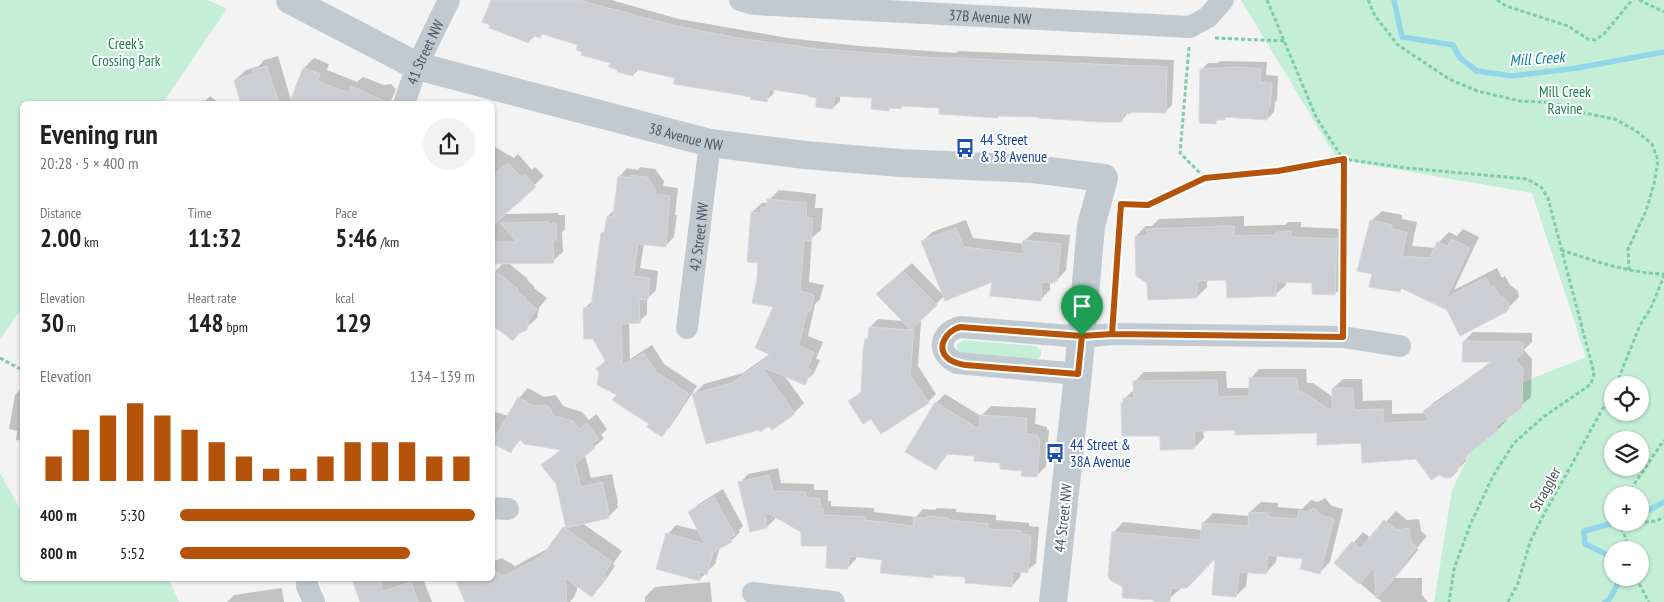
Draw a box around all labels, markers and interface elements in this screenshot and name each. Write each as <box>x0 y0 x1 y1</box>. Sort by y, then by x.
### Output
street label: 37B Avenue NW <box>948 5 1032 28</box>
street label: 41 Street NW <box>402 16 448 87</box>
park label: Creek's Crossing Park <box>91 34 161 70</box>
water label: Mill Creek <box>1509 46 1567 70</box>
park label: Mill Creek Ravine <box>1539 82 1591 118</box>
text: Evening run <box>40 115 158 152</box>
button: share <box>423 118 475 170</box>
street label: 38 Avenue NW <box>647 118 724 154</box>
place label: 44 Street & 38 Avenue <box>980 130 1047 166</box>
bus stop icon: 44 Street & 38 Avenue <box>954 137 976 159</box>
text: 20:28 · 5 × 400 m <box>40 153 138 173</box>
street label: 42 Street NW <box>685 201 712 272</box>
text: Distance <box>40 204 81 222</box>
text: Time <box>188 204 212 222</box>
text: Pace <box>335 204 357 222</box>
text: 2.00 <box>40 222 81 254</box>
text: 11:32 <box>188 222 242 254</box>
text: 5:46 <box>335 222 377 254</box>
text: km <box>81 233 99 251</box>
text: /km <box>377 233 399 251</box>
pin <box>1061 285 1103 336</box>
text: Elevation <box>40 289 85 307</box>
text: Heart rate <box>188 289 237 307</box>
text: kcal <box>335 289 354 307</box>
icon: arrive <box>1068 292 1096 320</box>
text: 30 <box>40 307 64 339</box>
text: 148 <box>188 307 224 339</box>
text: 129 <box>335 307 371 339</box>
text: m <box>64 318 76 336</box>
text: bpm <box>224 318 248 336</box>
text: Elevation <box>40 366 91 386</box>
text: 134–139 m <box>410 366 475 386</box>
map controls <box>1604 376 1649 586</box>
button: locate <box>1604 376 1649 421</box>
button: layers <box>1604 431 1649 476</box>
place label: 44 Street & 38A Avenue <box>1070 435 1131 471</box>
bus stop icon: 44 Street & 38A Avenue <box>1044 442 1066 464</box>
street label: Straggler <box>1525 463 1565 514</box>
street label: 44 Street NW <box>1050 483 1076 553</box>
button: + <box>1604 486 1649 531</box>
text: 400 m <box>40 505 77 525</box>
text: 5:30 <box>120 505 145 525</box>
button: − <box>1604 541 1649 586</box>
text: 800 m <box>40 543 77 563</box>
text: 5:52 <box>120 543 145 563</box>

